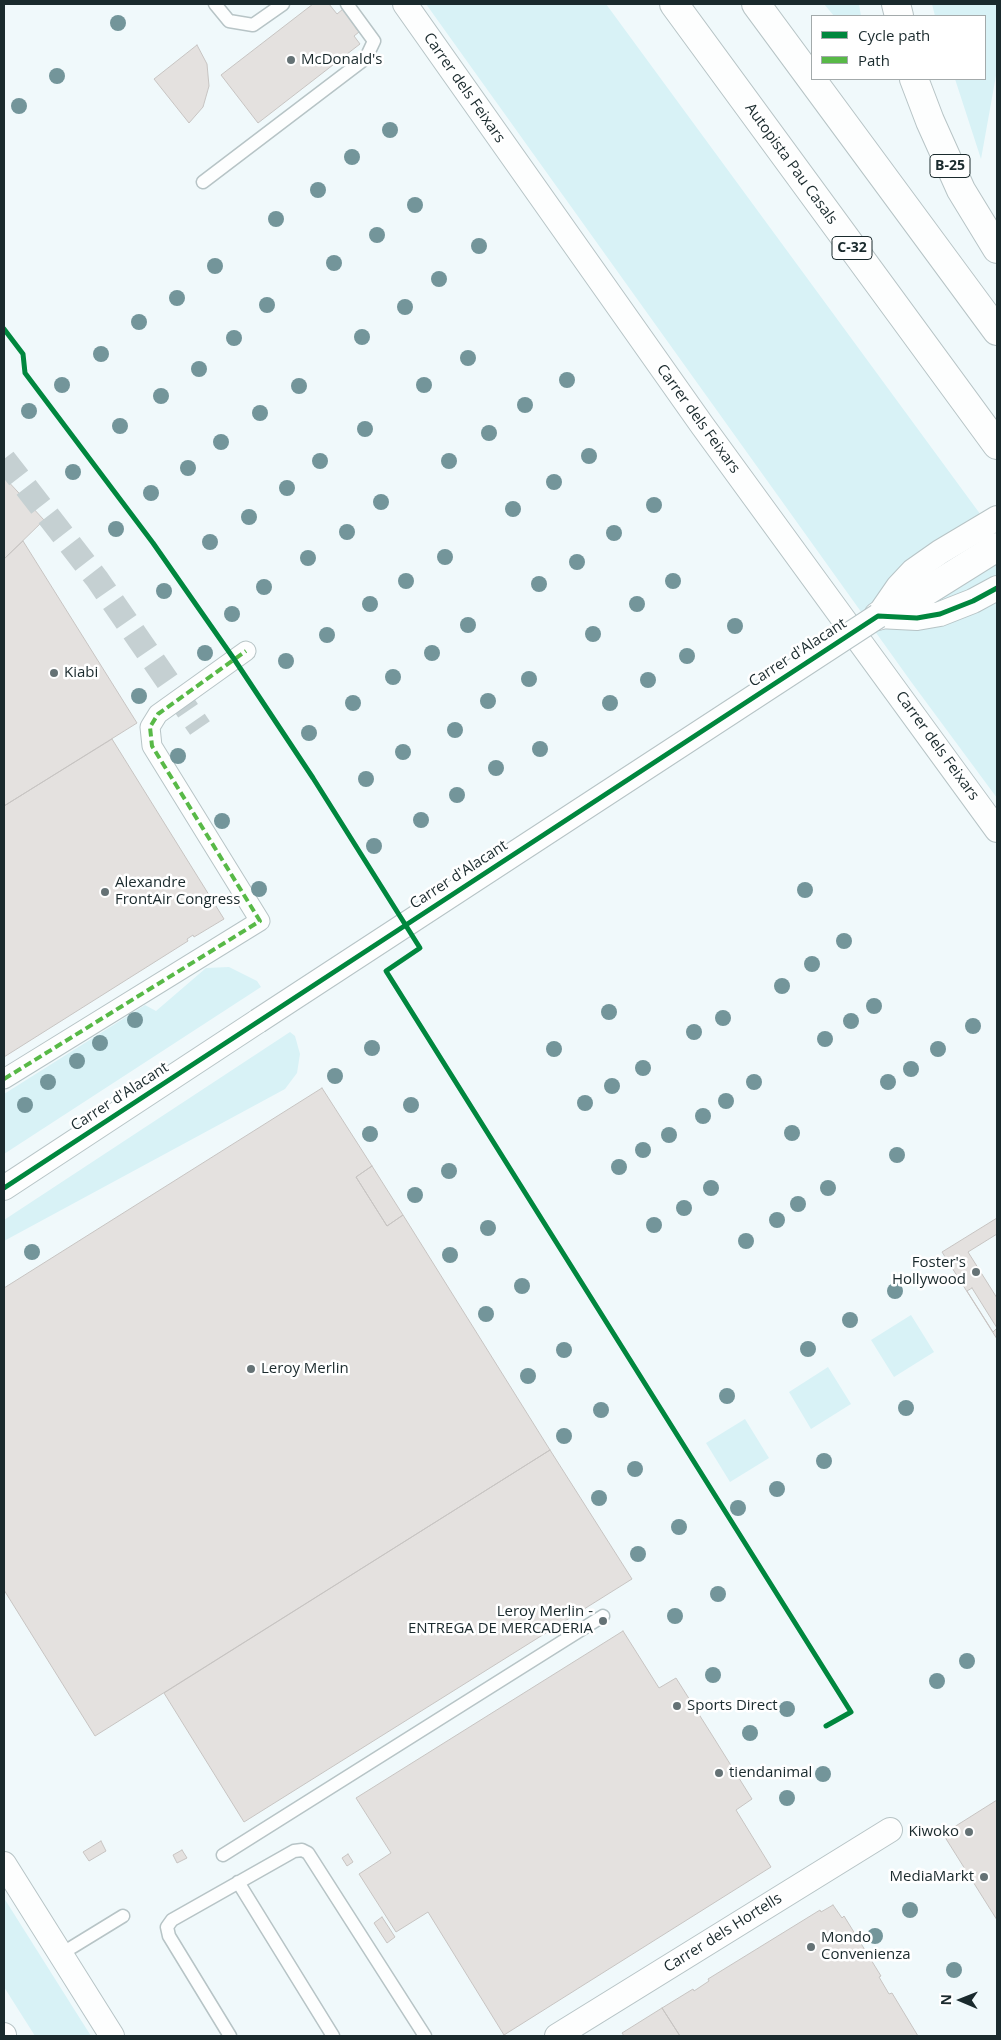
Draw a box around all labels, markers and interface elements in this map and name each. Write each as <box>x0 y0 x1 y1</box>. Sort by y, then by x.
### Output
legend <box>811 15 986 80</box>
text: Cycle path <box>858 25 930 45</box>
street label: Carrer dels Feixars <box>419 29 509 147</box>
text: Path <box>858 50 890 70</box>
place label: McDonald's <box>301 51 383 69</box>
marker: McDonald's <box>285 54 297 66</box>
street label: Autopista Pau Casals <box>741 100 841 228</box>
road number: B-25 <box>930 154 970 178</box>
road number: C-32 <box>832 237 872 260</box>
street label: Carrer dels Feixars <box>652 361 744 477</box>
street label: Carrer d'Alacant <box>746 615 850 691</box>
place label: Kiabi <box>64 664 98 682</box>
marker: Kiabi <box>48 667 60 679</box>
street label: Carrer dels Feixars <box>891 688 983 804</box>
street label: Carrer d'Alacant <box>407 837 511 913</box>
place label: Alexandre FrontAir Congress <box>115 874 240 909</box>
marker: Alexandre FrontAir Congress <box>99 886 111 898</box>
street label: Carrer d'Alacant <box>68 1059 172 1135</box>
place label: Foster's Hollywood <box>892 1254 966 1289</box>
marker: Foster's Hollywood <box>970 1266 982 1278</box>
place label: Leroy Merlin <box>261 1360 349 1378</box>
marker: Leroy Merlin <box>245 1363 257 1375</box>
place label: Leroy Merlin - ENTREGA DE MERCADERIA <box>408 1603 593 1638</box>
marker: Leroy Merlin - ENTREGA DE MERCADERIA <box>597 1615 609 1627</box>
place label: Sports Direct <box>687 1697 778 1715</box>
marker: Sports Direct <box>671 1700 683 1712</box>
place label: tiendanimal <box>729 1764 812 1782</box>
marker: tiendanimal <box>713 1767 725 1779</box>
place label: Kiwoko <box>908 1823 959 1841</box>
marker: Kiwoko <box>963 1826 975 1838</box>
place label: MediaMarkt <box>890 1868 974 1886</box>
marker: MediaMarkt <box>978 1871 990 1883</box>
street label: Carrer dels Hortells <box>661 1889 785 1977</box>
place label: Mondo Convenienza <box>821 1929 911 1964</box>
marker: Mondo Convenienza <box>805 1941 817 1953</box>
north arrow <box>936 1975 986 2025</box>
text: N <box>936 1994 955 2006</box>

